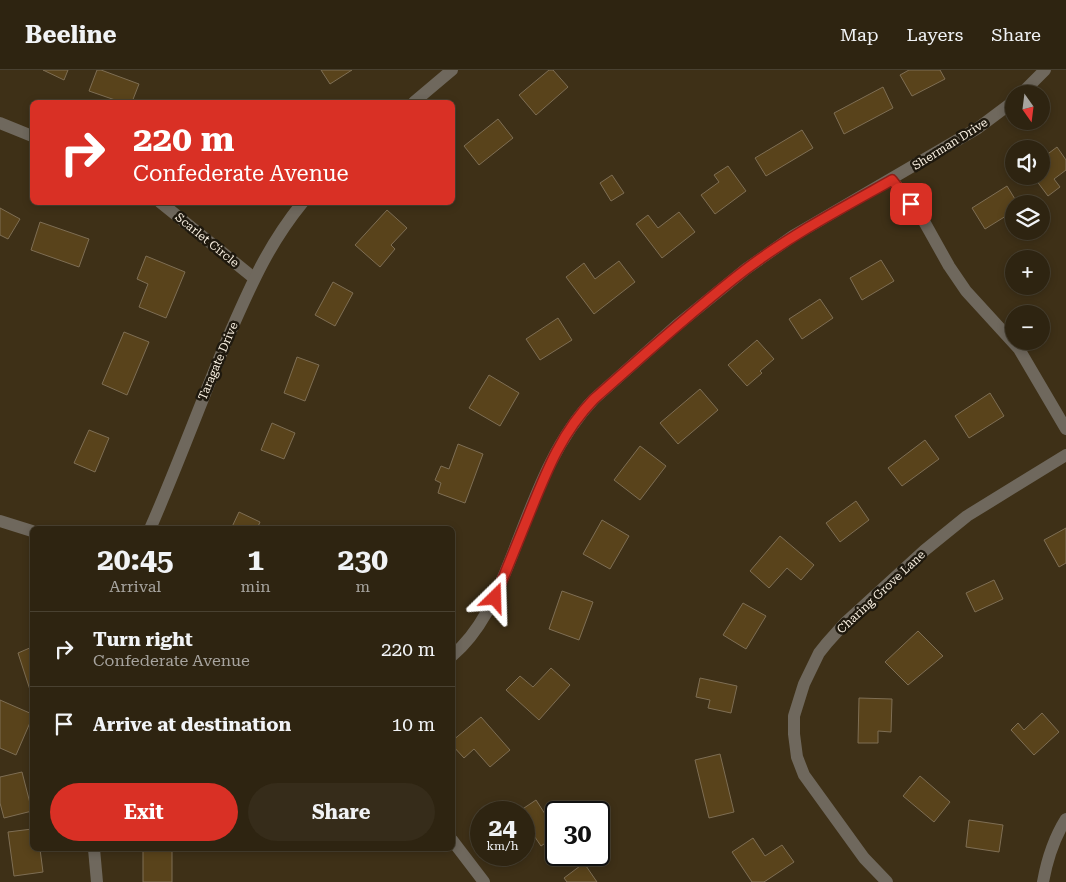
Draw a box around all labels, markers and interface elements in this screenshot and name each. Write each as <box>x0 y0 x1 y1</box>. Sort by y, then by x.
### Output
text: Beeline <box>25 21 117 49</box>
text: Map <box>840 24 879 45</box>
text: Layers <box>907 24 963 45</box>
text: Share <box>991 24 1041 45</box>
north arrow <box>1005 85 1050 130</box>
map controls <box>1005 85 1050 350</box>
street label: Sherman Drive <box>910 115 991 173</box>
text: 220 m <box>133 119 234 160</box>
icon: right <box>50 120 115 185</box>
button: sound <box>1005 140 1050 185</box>
text: Confederate Avenue <box>133 161 348 186</box>
pin <box>890 183 932 225</box>
icon: arrive <box>897 190 925 218</box>
button: layers <box>1005 195 1050 240</box>
street label: Scarlet Circle <box>172 210 242 270</box>
button: + <box>1005 250 1050 295</box>
button: − <box>1005 305 1050 350</box>
street label: Taragate Drive <box>195 320 241 402</box>
text: 20:45 <box>97 542 174 577</box>
text: 1 <box>247 542 264 577</box>
text: 230 <box>338 542 388 577</box>
street label: Charing Grove Lane <box>834 547 928 636</box>
position arrow <box>468 571 520 623</box>
text: Arrival <box>109 577 161 596</box>
text: min <box>241 577 271 596</box>
text: m <box>355 577 370 596</box>
text: Turn right <box>93 628 193 651</box>
icon: right <box>50 635 78 663</box>
text: 220 m <box>381 638 435 661</box>
text: Confederate Avenue <box>93 651 250 670</box>
icon: arrive <box>50 710 78 738</box>
text: Arrive at destination <box>93 713 291 736</box>
text: 10 m <box>392 713 435 736</box>
button: Exit <box>50 783 238 841</box>
button: Share <box>248 783 435 841</box>
speed limit sign: 30 <box>545 801 610 866</box>
text: 24 <box>488 813 517 842</box>
text: km/h <box>486 839 519 853</box>

